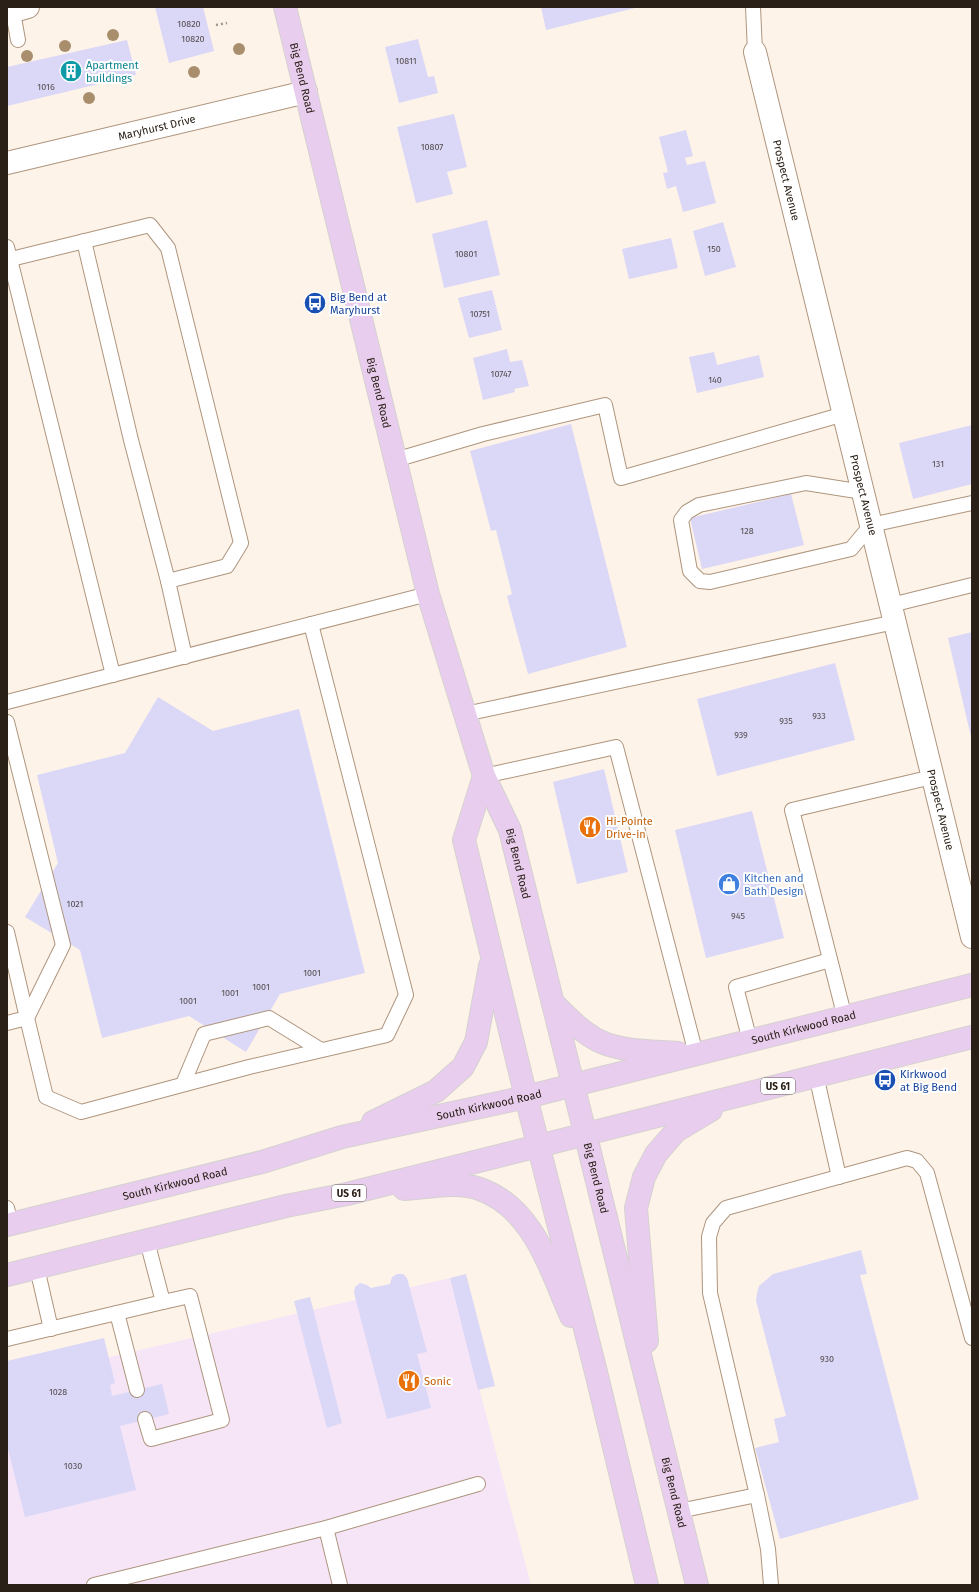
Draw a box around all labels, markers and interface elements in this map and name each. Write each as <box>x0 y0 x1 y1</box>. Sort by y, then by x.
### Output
house number: 10820 <box>177 19 201 29</box>
house number: 10820 <box>181 34 205 44</box>
street label: Big Bend Road <box>287 41 317 115</box>
house number: 10811 <box>395 56 417 66</box>
building icon: Apartment buildings <box>58 58 84 84</box>
place label: Apartment buildings <box>86 59 139 85</box>
house number: 1016 <box>37 82 55 92</box>
street label: Maryhurst Drive <box>117 112 197 143</box>
street label: Prospect Avenue <box>770 138 802 222</box>
house number: 10807 <box>421 142 443 152</box>
house number: 150 <box>707 244 721 254</box>
house number: 10801 <box>455 249 477 259</box>
bus stop icon: Big Bend at Maryhurst <box>302 290 328 316</box>
place label: Big Bend at Maryhurst <box>330 291 387 317</box>
house number: 10751 <box>470 309 490 319</box>
street label: Big Bend Road <box>364 356 393 430</box>
house number: 10747 <box>491 369 511 379</box>
house number: 140 <box>708 375 722 385</box>
street label: Prospect Avenue <box>847 453 879 537</box>
house number: 131 <box>932 459 944 469</box>
house number: 128 <box>740 526 754 536</box>
house number: 933 <box>812 711 826 721</box>
house number: 935 <box>779 716 793 726</box>
house number: 939 <box>734 730 748 740</box>
street label: Prospect Avenue <box>924 768 956 852</box>
restaurant icon: Hi-Pointe Drive-in <box>577 814 603 840</box>
place label: Hi-Pointe Drive-in <box>606 815 653 841</box>
street label: Big Bend Road <box>503 827 533 900</box>
shop icon: Kitchen and Bath Design <box>716 871 742 897</box>
place label: Kitchen and Bath Design <box>744 872 804 898</box>
house number: 1021 <box>67 899 83 909</box>
house number: 945 <box>731 911 745 921</box>
house number: 1001 <box>303 968 321 978</box>
house number: 1001 <box>252 982 270 992</box>
house number: 1001 <box>221 988 239 998</box>
house number: 1001 <box>179 996 197 1006</box>
street label: South Kirkwood Road <box>750 1008 857 1047</box>
bus stop icon: Kirkwood at Big Bend <box>872 1067 898 1093</box>
place label: Kirkwood at Big Bend <box>900 1068 957 1094</box>
road number: US 61 <box>761 1078 795 1094</box>
street label: South Kirkwood Road <box>435 1087 543 1123</box>
street label: Big Bend Road <box>581 1141 611 1215</box>
street label: South Kirkwood Road <box>121 1165 229 1203</box>
road number: US 61 <box>332 1185 366 1201</box>
house number: 930 <box>820 1354 834 1364</box>
restaurant icon: Sonic <box>396 1368 422 1394</box>
place label: Sonic <box>424 1375 451 1388</box>
house number: 1028 <box>49 1387 67 1397</box>
street label: Big Bend Road <box>659 1456 689 1529</box>
house number: 1030 <box>64 1461 82 1471</box>

